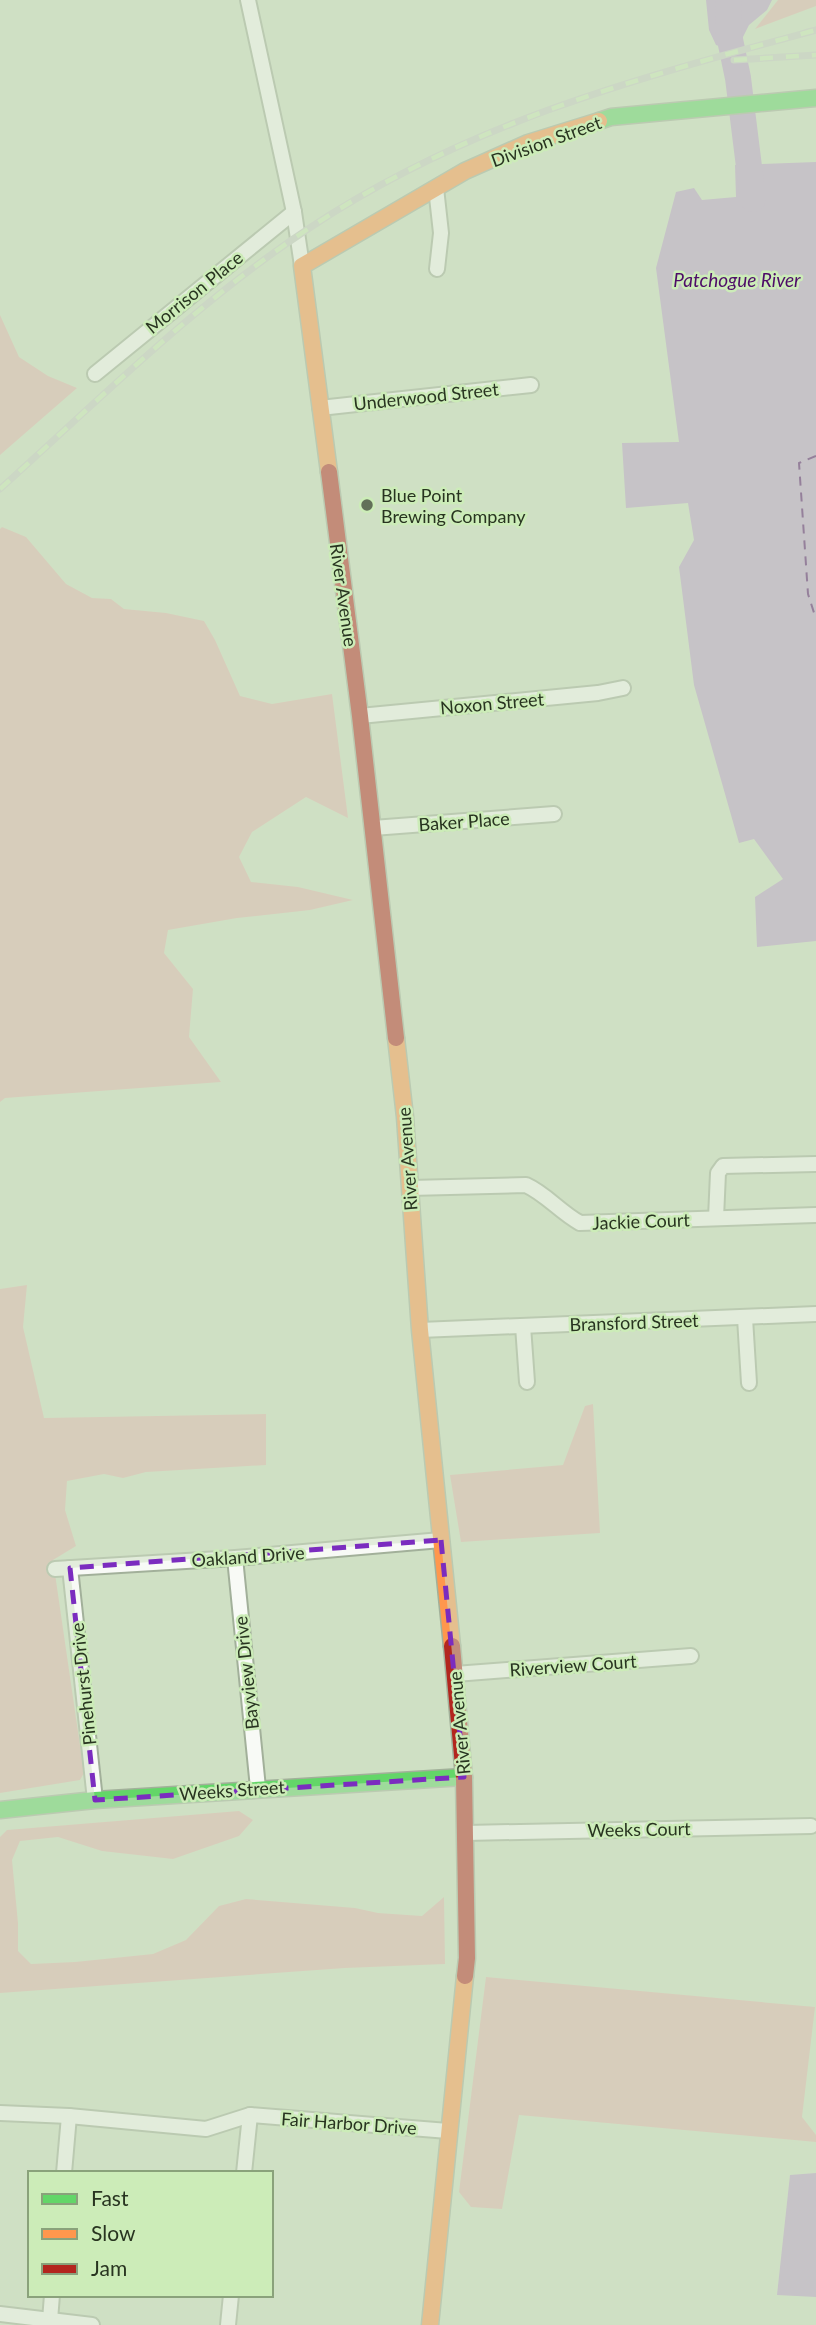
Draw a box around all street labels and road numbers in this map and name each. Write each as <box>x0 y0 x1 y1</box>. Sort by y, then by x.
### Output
street label: Division Street <box>488 111 605 171</box>
street label: Morrison Place <box>141 246 247 338</box>
street label: Underwood Street <box>352 377 500 415</box>
street label: River Avenue <box>326 542 362 648</box>
street label: Noxon Street <box>439 687 545 718</box>
street label: Baker Place <box>418 807 510 835</box>
street label: River Avenue <box>392 1106 422 1212</box>
street label: Jackie Court <box>592 1208 691 1234</box>
street label: Bransford Street <box>569 1309 699 1335</box>
street label: Oakland Drive <box>191 1541 305 1571</box>
street label: Bayview Drive <box>229 1615 263 1731</box>
street label: Pinehurst Drive <box>66 1622 100 1746</box>
street label: Riverview Court <box>509 1650 638 1680</box>
street label: River Avenue <box>444 1670 474 1776</box>
street label: Weeks Street <box>179 1775 286 1805</box>
street label: Weeks Court <box>587 1817 691 1841</box>
street label: Fair Harbor Drive <box>280 2107 418 2139</box>

